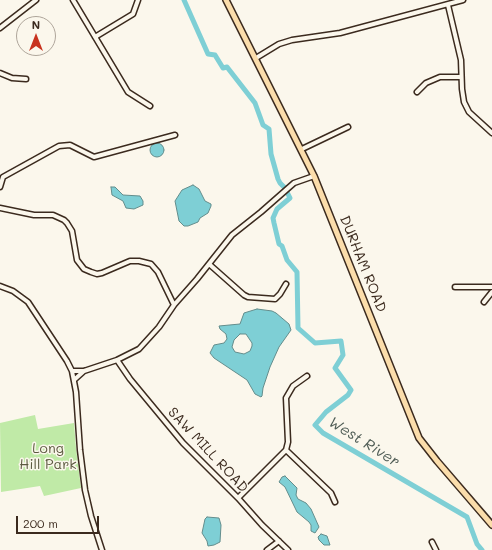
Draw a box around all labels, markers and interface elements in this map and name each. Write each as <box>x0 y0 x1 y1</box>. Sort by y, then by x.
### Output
north arrow <box>16 16 56 56</box>
text: N <box>32 17 40 32</box>
street label: DURHAM ROAD <box>336 213 390 315</box>
street label: SAW MILL ROAD <box>164 404 252 496</box>
water label: West River <box>325 413 403 471</box>
park label: Long Hill Park <box>19 441 77 474</box>
scale bar <box>18 508 101 534</box>
text: 200 m <box>23 515 58 531</box>

